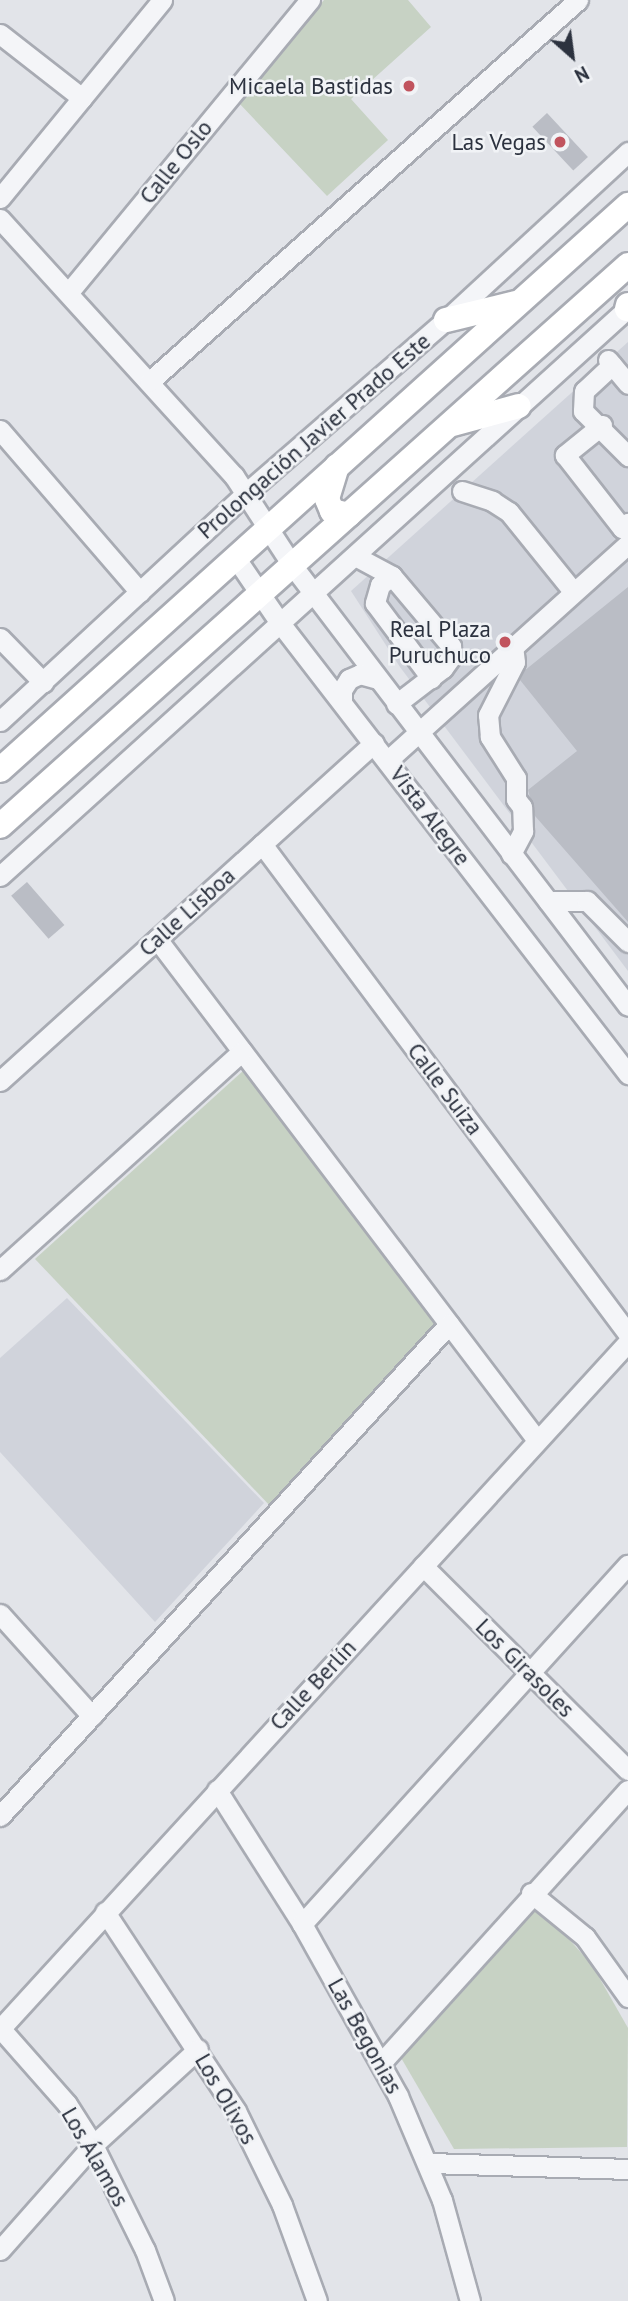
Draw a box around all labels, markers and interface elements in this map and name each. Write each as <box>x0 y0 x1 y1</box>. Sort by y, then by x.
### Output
north arrow <box>537 21 607 91</box>
text: N <box>571 61 593 88</box>
place label: Micaela Bastidas <box>229 72 393 100</box>
marker: Micaela Bastidas <box>399 76 419 96</box>
street label: Calle Oslo <box>134 115 218 209</box>
place label: Las Vegas <box>451 128 546 156</box>
marker: Las Vegas <box>552 134 568 150</box>
street label: Prolongación Javier Prado Este <box>192 327 436 545</box>
place label: Real Plaza Puruchuco <box>389 615 491 669</box>
marker: Real Plaza Puruchuco <box>497 634 513 650</box>
street label: Vista Alegre <box>384 761 476 871</box>
street label: Calle Lisboa <box>133 862 241 962</box>
street label: Calle Suiza <box>402 1038 488 1140</box>
street label: Los Girasoles <box>470 1613 580 1723</box>
street label: Calle Berlín <box>264 1634 362 1736</box>
street label: Las Begonias <box>322 1973 408 2099</box>
street label: Los Olivos <box>189 2049 263 2149</box>
street label: Los Álamos <box>55 2102 135 2212</box>

